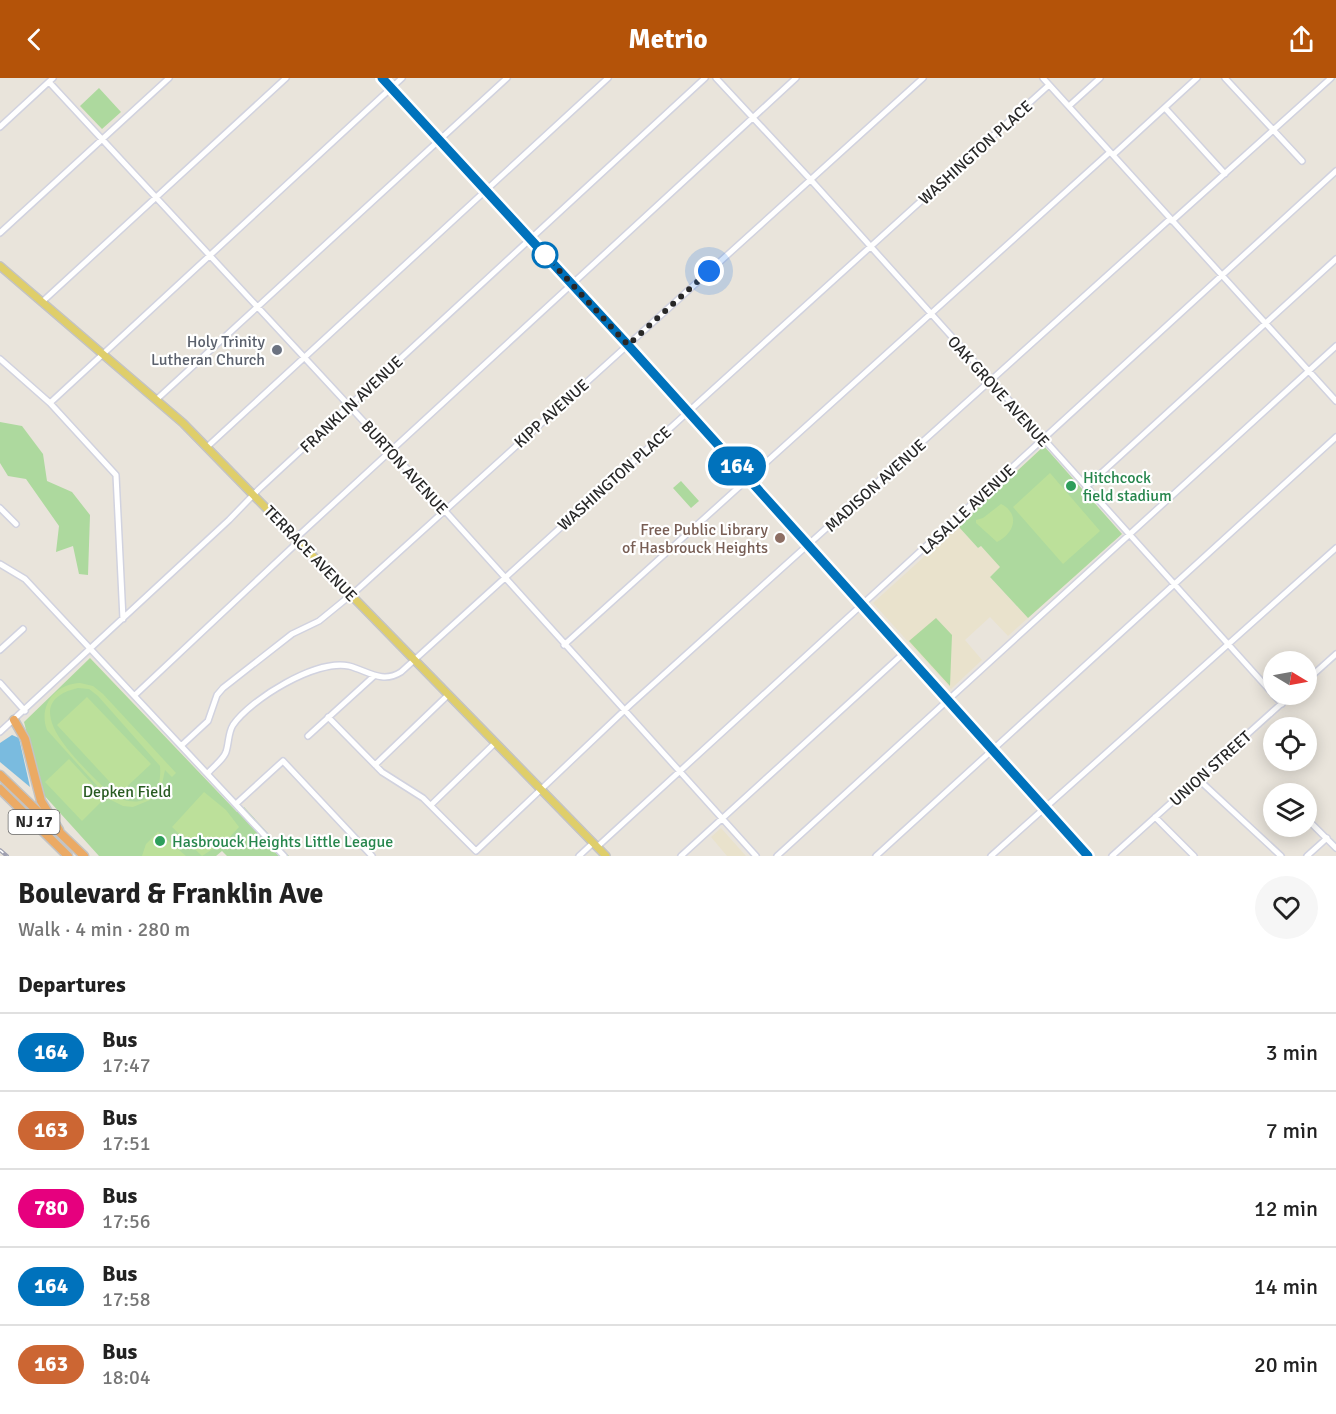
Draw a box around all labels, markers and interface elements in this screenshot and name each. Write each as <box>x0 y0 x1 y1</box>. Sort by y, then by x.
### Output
icon: back <box>18 23 51 56</box>
text: Metrio <box>628 23 708 56</box>
icon: share <box>1285 23 1318 56</box>
street label: WASHINGTON PLACE <box>915 96 1037 209</box>
unlabelled marker <box>532 242 558 268</box>
your location <box>694 256 724 286</box>
place label: Holy Trinity Lutheran Church <box>151 332 266 370</box>
street label: OAK GROVE AVENUE <box>943 332 1053 451</box>
marker: Holy Trinity Lutheran Church <box>270 343 284 357</box>
street label: FRANKLIN AVENUE <box>296 352 407 457</box>
street label: KIPP AVENUE <box>510 375 593 453</box>
street label: BURTON AVENUE <box>357 416 452 519</box>
street label: WASHINGTON PLACE <box>554 422 676 535</box>
street label: MADISON AVENUE <box>821 435 930 536</box>
line badge: 164 <box>702 446 771 486</box>
text: 164 <box>720 453 754 479</box>
street label: LASALLE AVENUE <box>916 460 1020 559</box>
place label: Hitchcock field stadium <box>1083 468 1172 506</box>
marker: Hitchcock field stadium <box>1064 479 1078 493</box>
street label: TERRACE AVENUE <box>259 501 361 606</box>
place label: Free Public Library of Hasbrouck Heights <box>622 520 769 558</box>
marker: Free Public Library of Hasbrouck Heights <box>773 531 787 545</box>
north arrow <box>1263 651 1317 705</box>
map controls <box>1263 651 1317 837</box>
button: locate <box>1263 717 1317 771</box>
street label: UNION STREET <box>1166 727 1256 811</box>
park label: Depken Field <box>83 782 171 802</box>
button: layers <box>1263 783 1317 837</box>
road number: NJ 17 <box>9 810 60 834</box>
place label: Hasbrouck Heights Little League <box>172 832 393 852</box>
marker: Hasbrouck Heights Little League <box>153 834 167 848</box>
button: heart <box>1255 876 1318 939</box>
text: Boulevard & Franklin Ave <box>18 877 323 911</box>
text: Walk · 4 min · 280 m <box>18 917 190 942</box>
text: Departures <box>18 971 126 998</box>
text: Bus <box>102 1026 137 1053</box>
text: 164 <box>34 1039 68 1065</box>
text: 3 min <box>1266 1039 1318 1066</box>
text: 17:47 <box>102 1053 151 1078</box>
text: Bus <box>102 1104 137 1131</box>
text: 163 <box>34 1117 68 1143</box>
text: 7 min <box>1266 1117 1318 1144</box>
text: 17:51 <box>102 1131 151 1156</box>
text: Bus <box>102 1182 137 1209</box>
text: 780 <box>34 1195 68 1221</box>
text: 12 min <box>1254 1195 1318 1222</box>
text: 17:56 <box>102 1209 151 1234</box>
text: Bus <box>102 1260 137 1287</box>
text: 164 <box>34 1273 68 1299</box>
text: 14 min <box>1254 1273 1318 1300</box>
text: 17:58 <box>102 1287 151 1312</box>
text: Bus <box>102 1338 137 1365</box>
text: 163 <box>34 1351 68 1377</box>
text: 20 min <box>1254 1351 1318 1378</box>
text: 18:04 <box>102 1365 151 1390</box>

